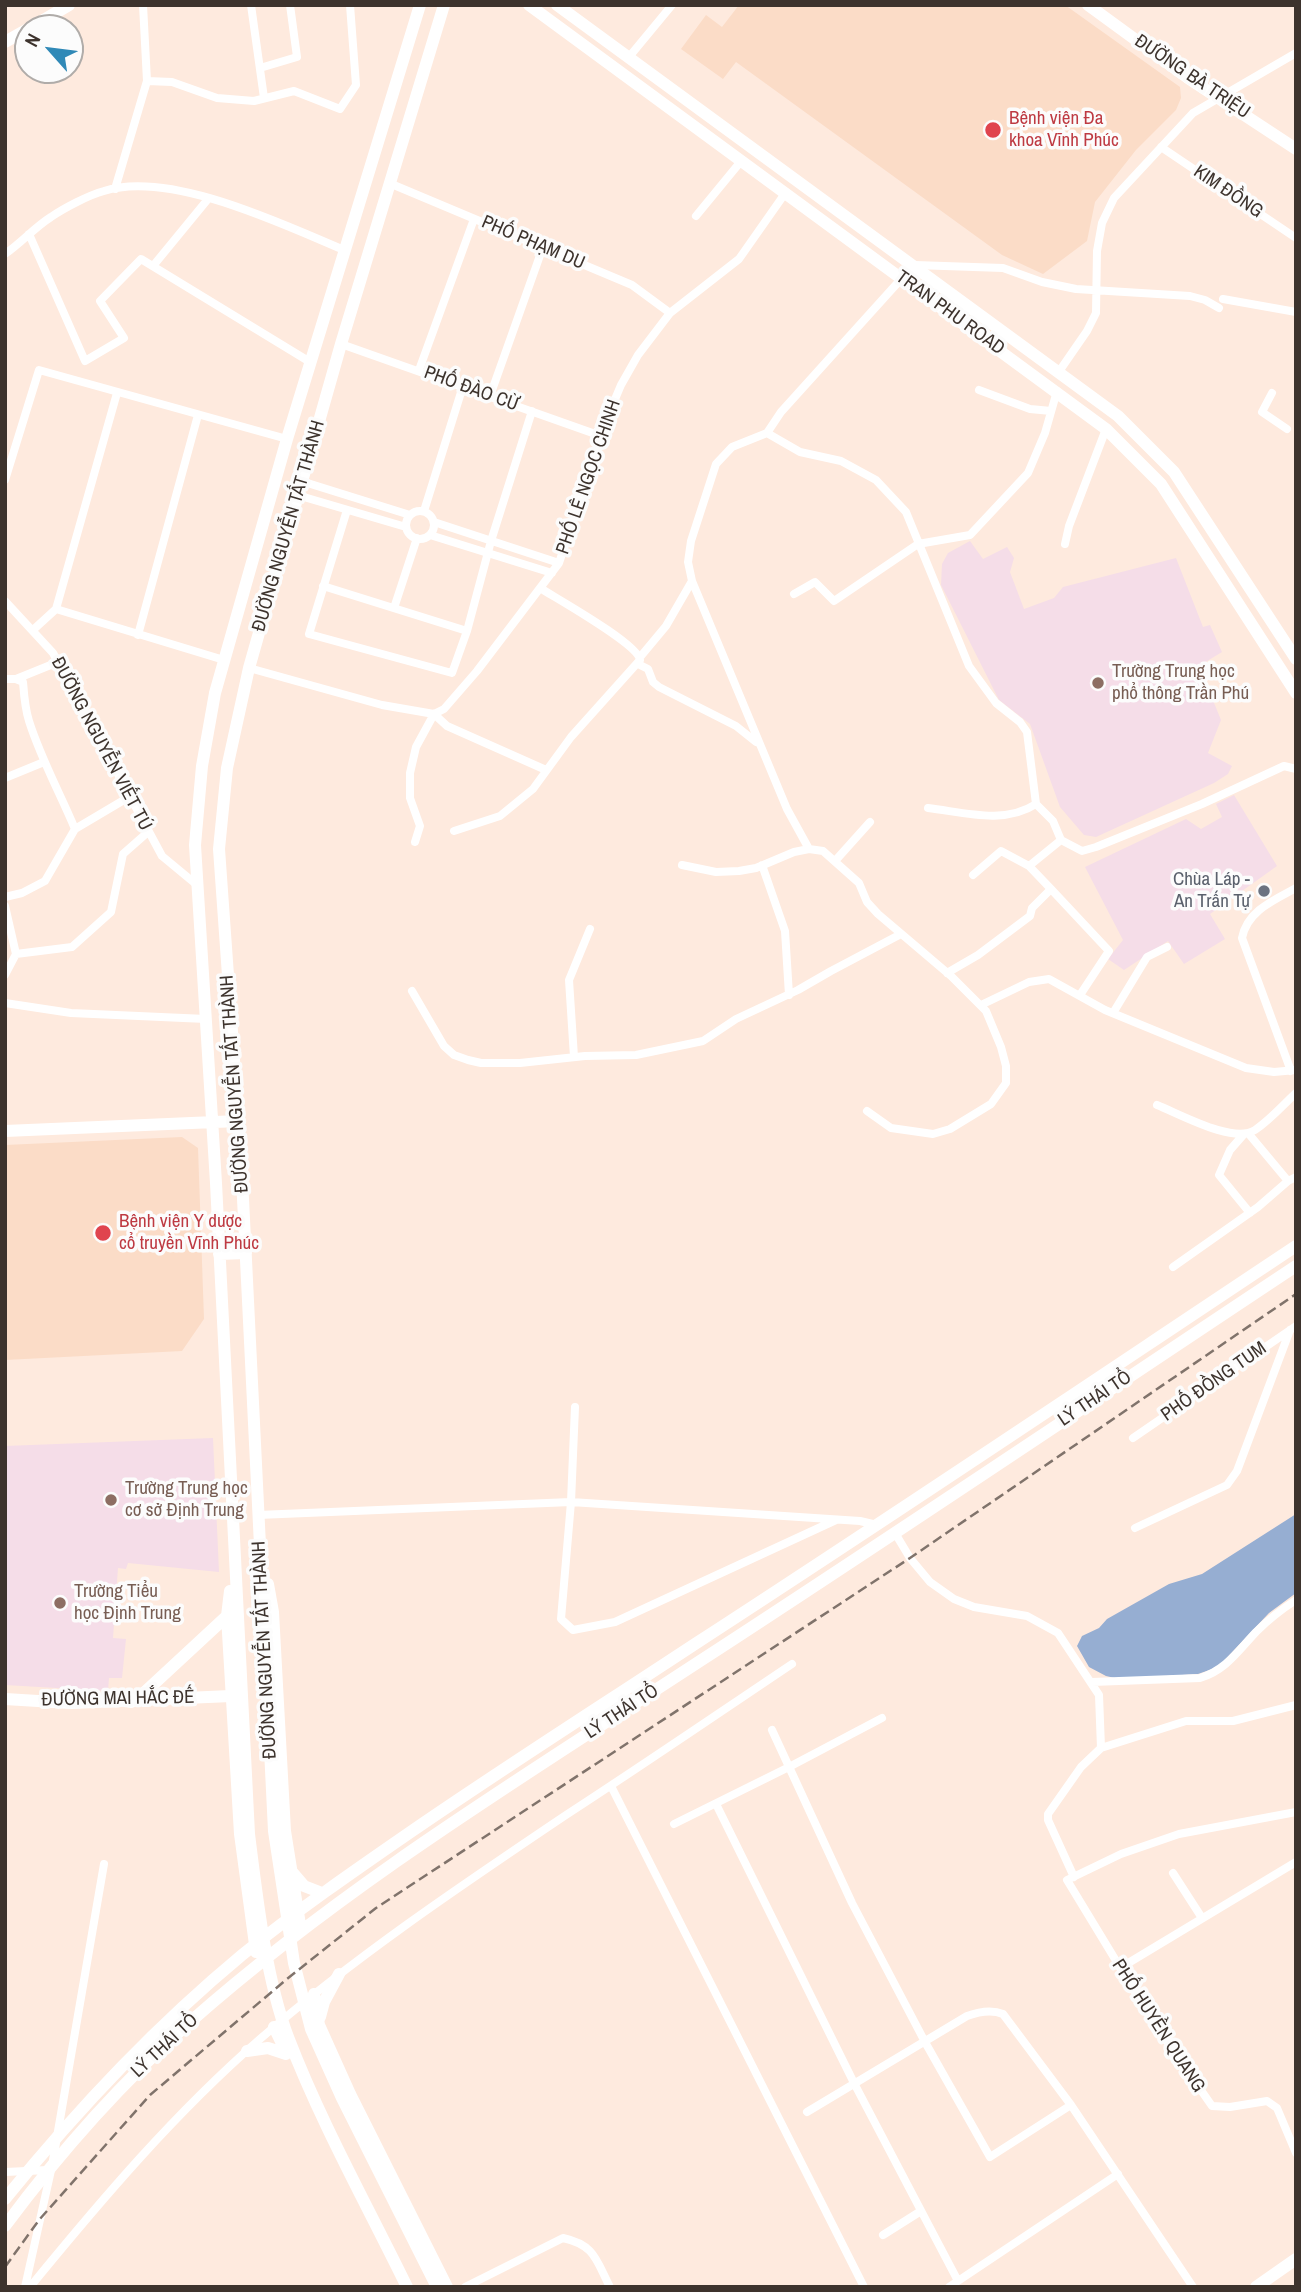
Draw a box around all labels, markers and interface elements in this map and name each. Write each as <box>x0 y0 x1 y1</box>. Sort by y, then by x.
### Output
north arrow <box>14 14 84 84</box>
text: N <box>18 29 46 51</box>
street label: ĐƯỜNG BÀ TRIỆU <box>1130 30 1254 124</box>
place label: Bệnh viện Đa khoa Vĩnh Phúc <box>1009 108 1119 152</box>
marker: Bệnh viện Đa khoa Vĩnh Phúc <box>983 120 1003 140</box>
street label: KIM ĐỒNG <box>1189 161 1267 223</box>
street label: PHỐ PHẠM DU <box>478 211 588 275</box>
street label: TRAN PHU ROAD <box>891 266 1009 360</box>
street label: PHỐ ĐÀO CỪ <box>421 361 521 417</box>
street label: PHỐ LÊ NGỌC CHINH <box>552 397 626 557</box>
street label: ĐƯỜNG NGUYỄN TẤT THÀNH <box>248 418 330 634</box>
street label: ĐƯỜNG NGUYỄN VIẾT TÚ <box>46 653 156 835</box>
place label: Trường Trung học phổ thông Trần Phú <box>1112 661 1249 705</box>
marker: Trường Trung học phổ thông Trần Phú <box>1090 675 1106 691</box>
place label: Chùa Láp - An Trấn Tự <box>1173 869 1250 913</box>
marker: Chùa Láp - An Trấn Tự <box>1256 883 1272 899</box>
street label: ĐƯỜNG NGUYỄN TẤT THÀNH <box>216 974 254 1194</box>
place label: Bệnh viện Y dược cổ truyền Vĩnh Phúc <box>119 1211 259 1255</box>
marker: Bệnh viện Y dược cổ truyền Vĩnh Phúc <box>93 1223 113 1243</box>
street label: PHỐ ĐỒNG TUM <box>1157 1337 1271 1427</box>
street label: LÝ THÁI TỔ <box>1054 1366 1136 1432</box>
place label: Trường Trung học cơ sở Định Trung <box>125 1478 248 1522</box>
marker: Trường Trung học cơ sở Định Trung <box>103 1492 119 1508</box>
street label: ĐƯỜNG NGUYỄN TẤT THÀNH <box>248 1540 282 1760</box>
place label: Trường Tiểu học Định Trung <box>74 1581 181 1625</box>
marker: Trường Tiểu học Định Trung <box>52 1595 68 1611</box>
street label: LÝ THÁI TỔ <box>581 1680 663 1744</box>
street label: ĐƯỜNG MAI HẮC ĐẾ <box>41 1686 195 1712</box>
street label: PHỐ HUYỀN QUANG <box>1106 1955 1210 2097</box>
street label: LÝ THÁI TỔ <box>127 2009 203 2083</box>

